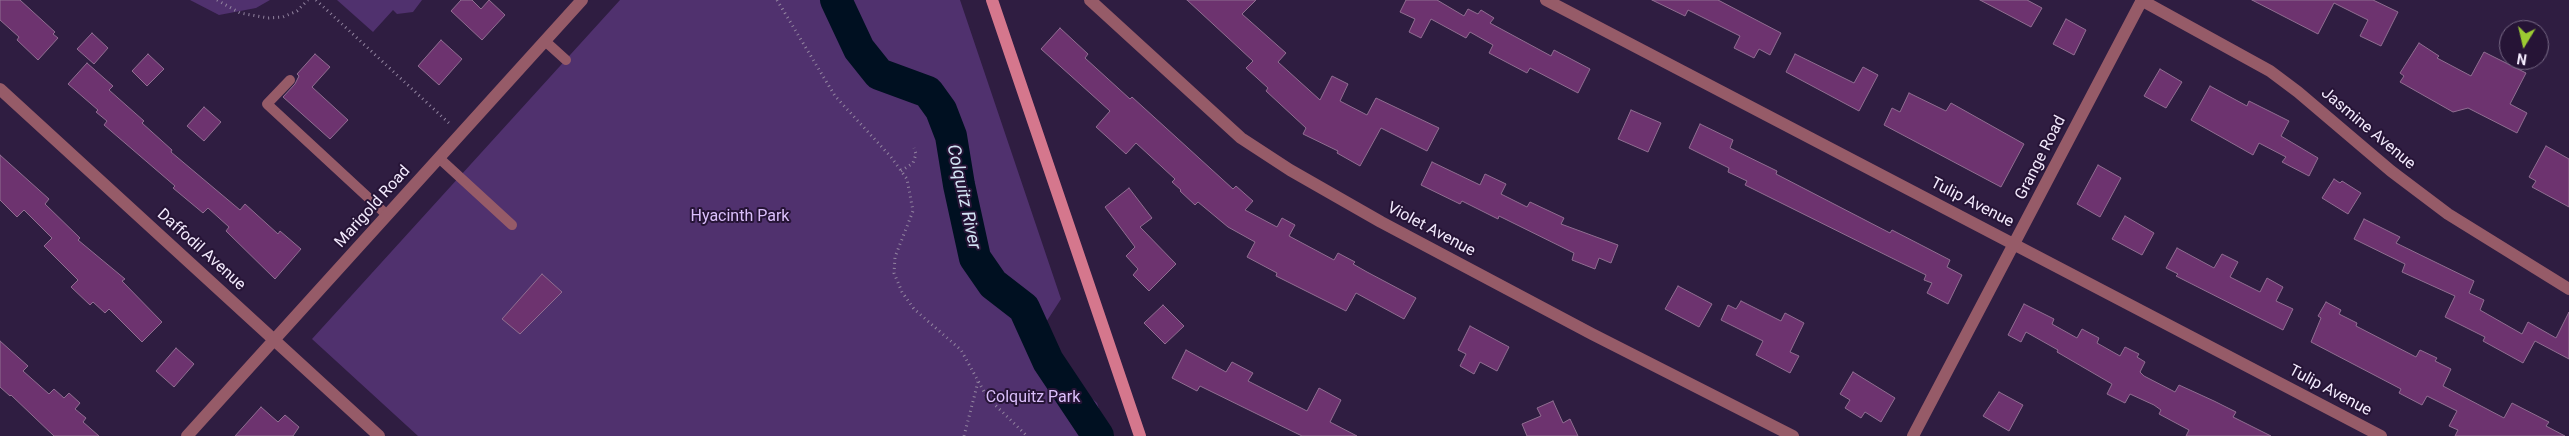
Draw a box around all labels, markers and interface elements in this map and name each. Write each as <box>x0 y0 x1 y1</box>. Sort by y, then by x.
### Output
north arrow <box>2499 20 2549 70</box>
text: N <box>2516 50 2528 68</box>
street label: Jasmine Avenue <box>2317 84 2419 174</box>
street label: Grange Road <box>2012 113 2070 203</box>
water label: Colquitz River <box>941 143 985 251</box>
street label: Marigold Road <box>331 162 415 252</box>
street label: Tulip Avenue <box>1927 174 2017 232</box>
street label: Violet Avenue <box>1384 199 1478 261</box>
street label: Daffodil Avenue <box>153 205 249 295</box>
park label: Hyacinth Park <box>691 207 789 227</box>
street label: Tulip Avenue <box>2285 361 2375 421</box>
park label: Colquitz Park <box>986 388 1080 408</box>

